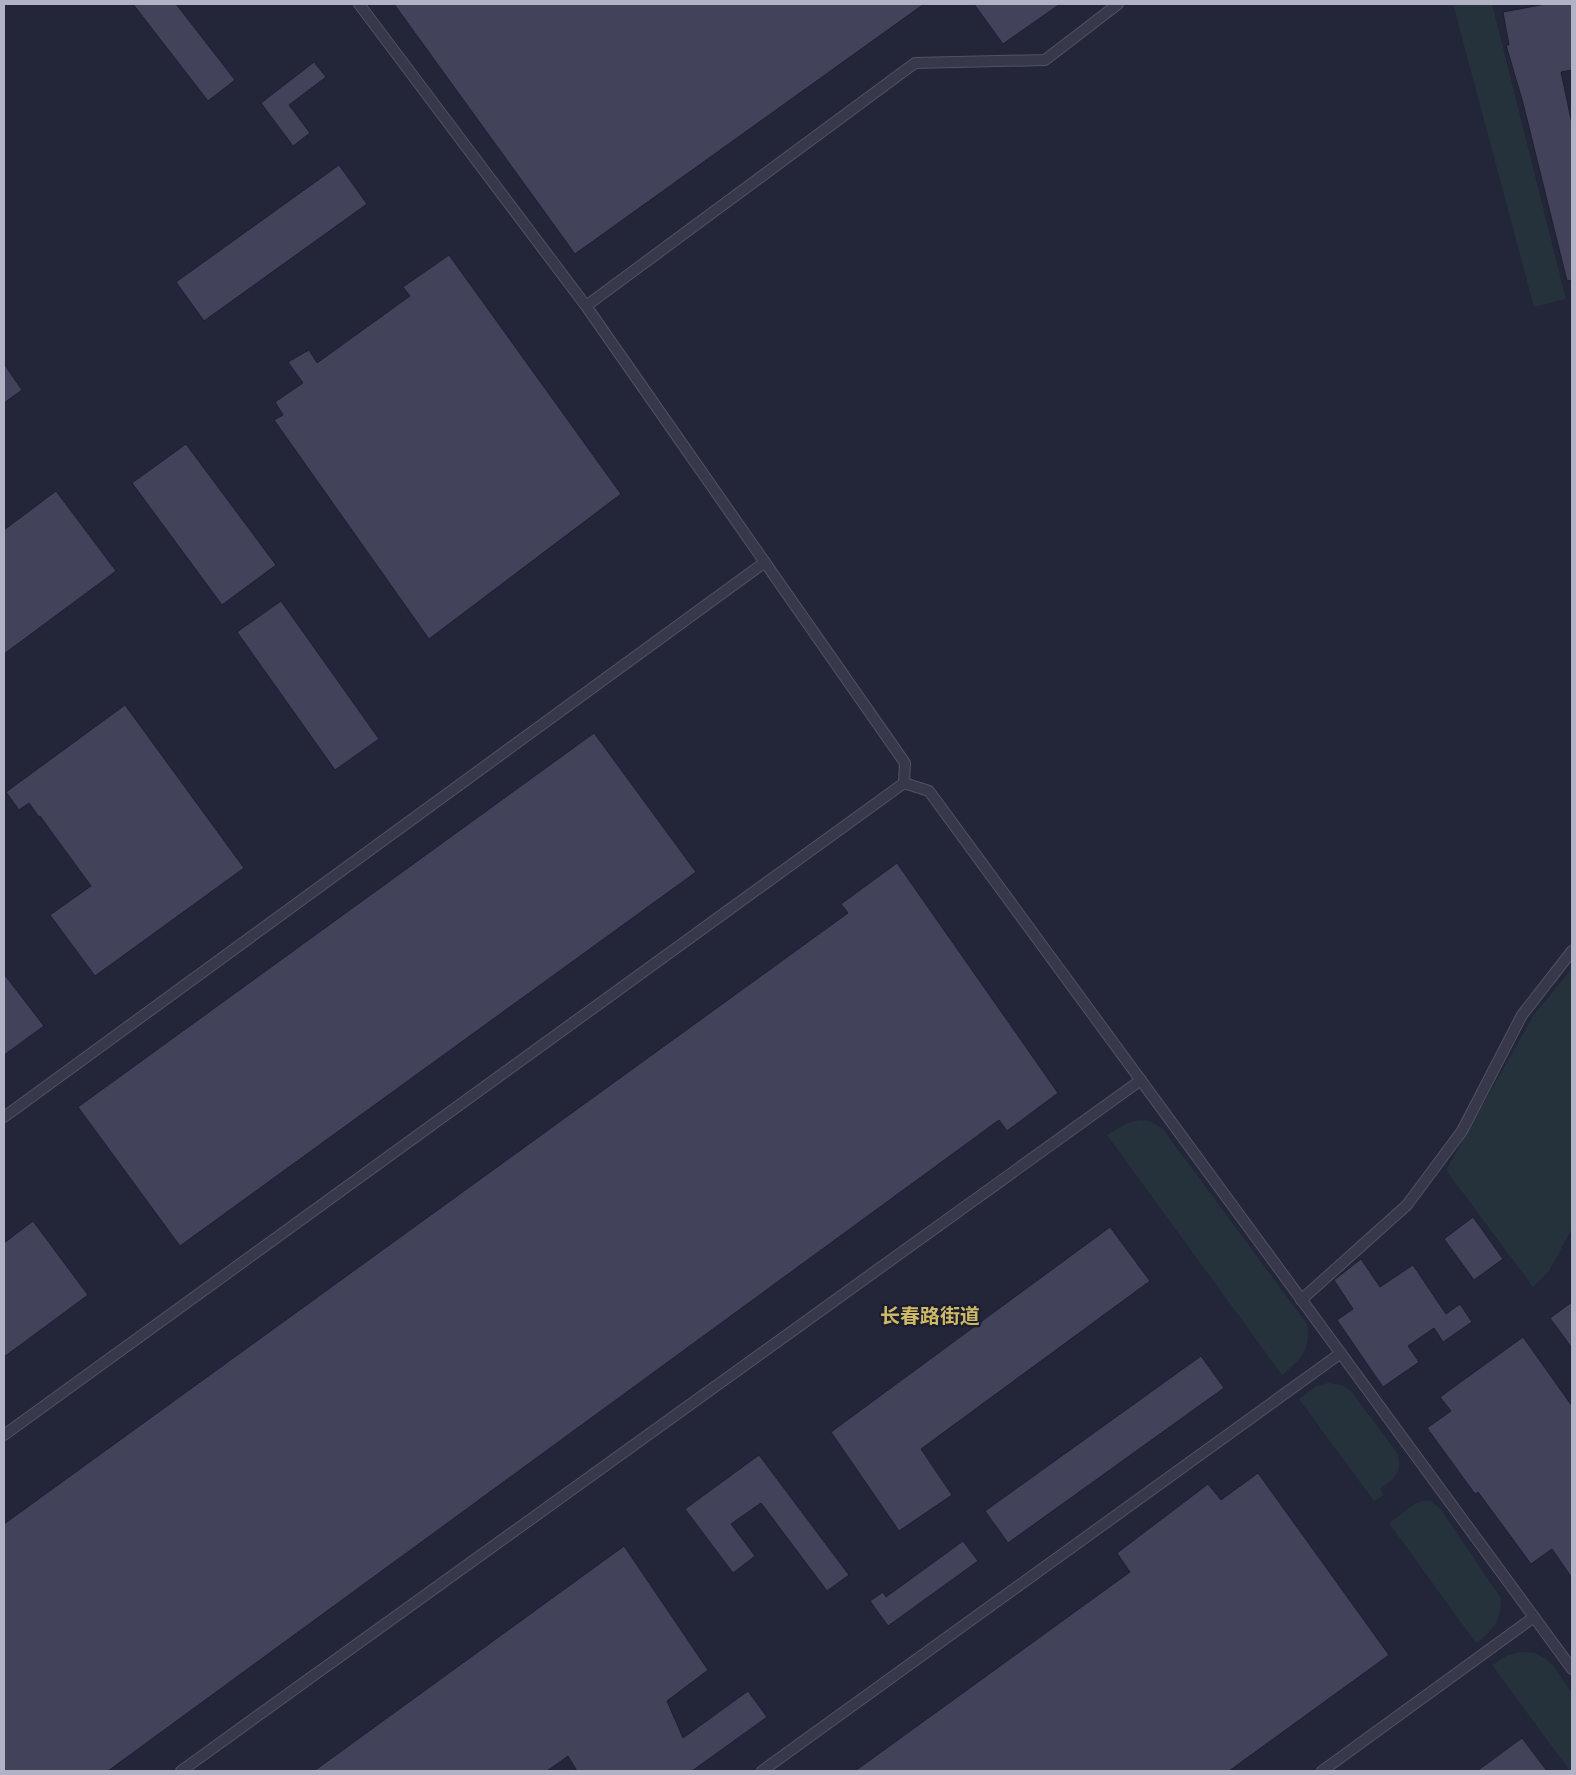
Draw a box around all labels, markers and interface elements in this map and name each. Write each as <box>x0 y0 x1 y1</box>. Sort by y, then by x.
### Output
district label: 长春路街道 <box>880 1304 980 1328</box>

